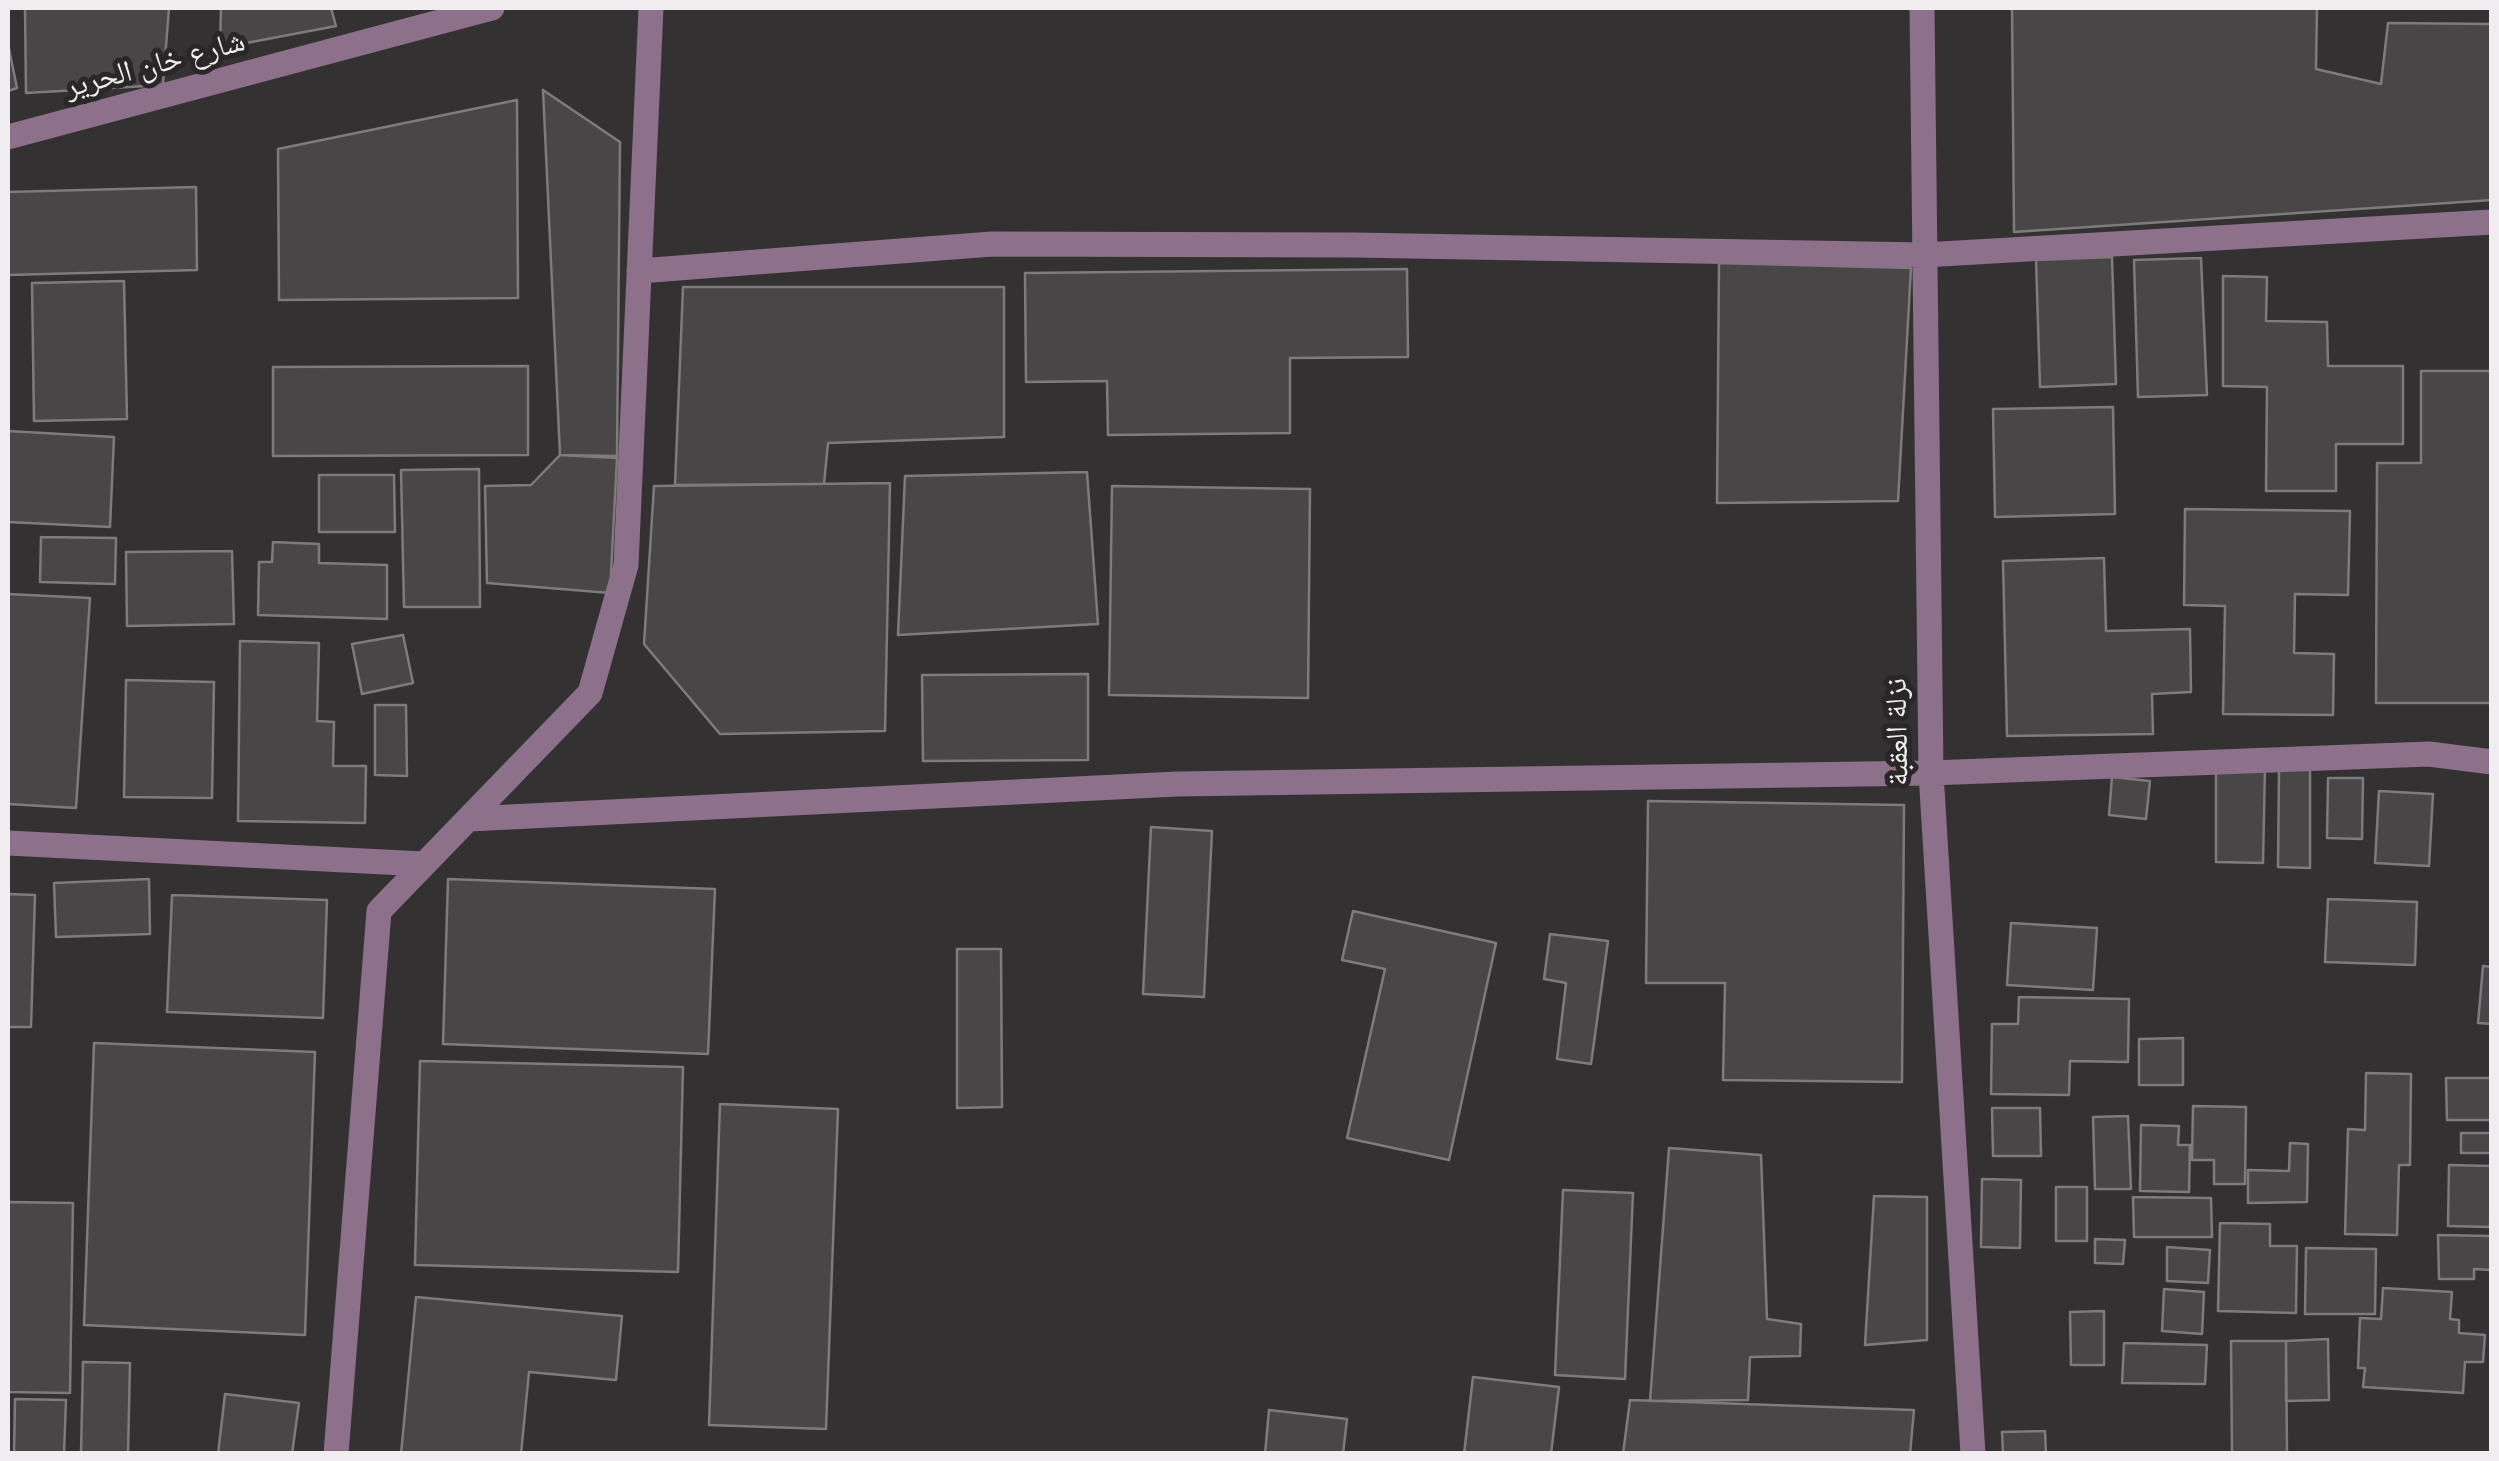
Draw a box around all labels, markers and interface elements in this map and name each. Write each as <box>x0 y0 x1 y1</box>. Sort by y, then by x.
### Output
street label: شارع خان الحرير <box>61 24 249 106</box>
street label: نزلة العقبة <box>1879 678 1917 786</box>

